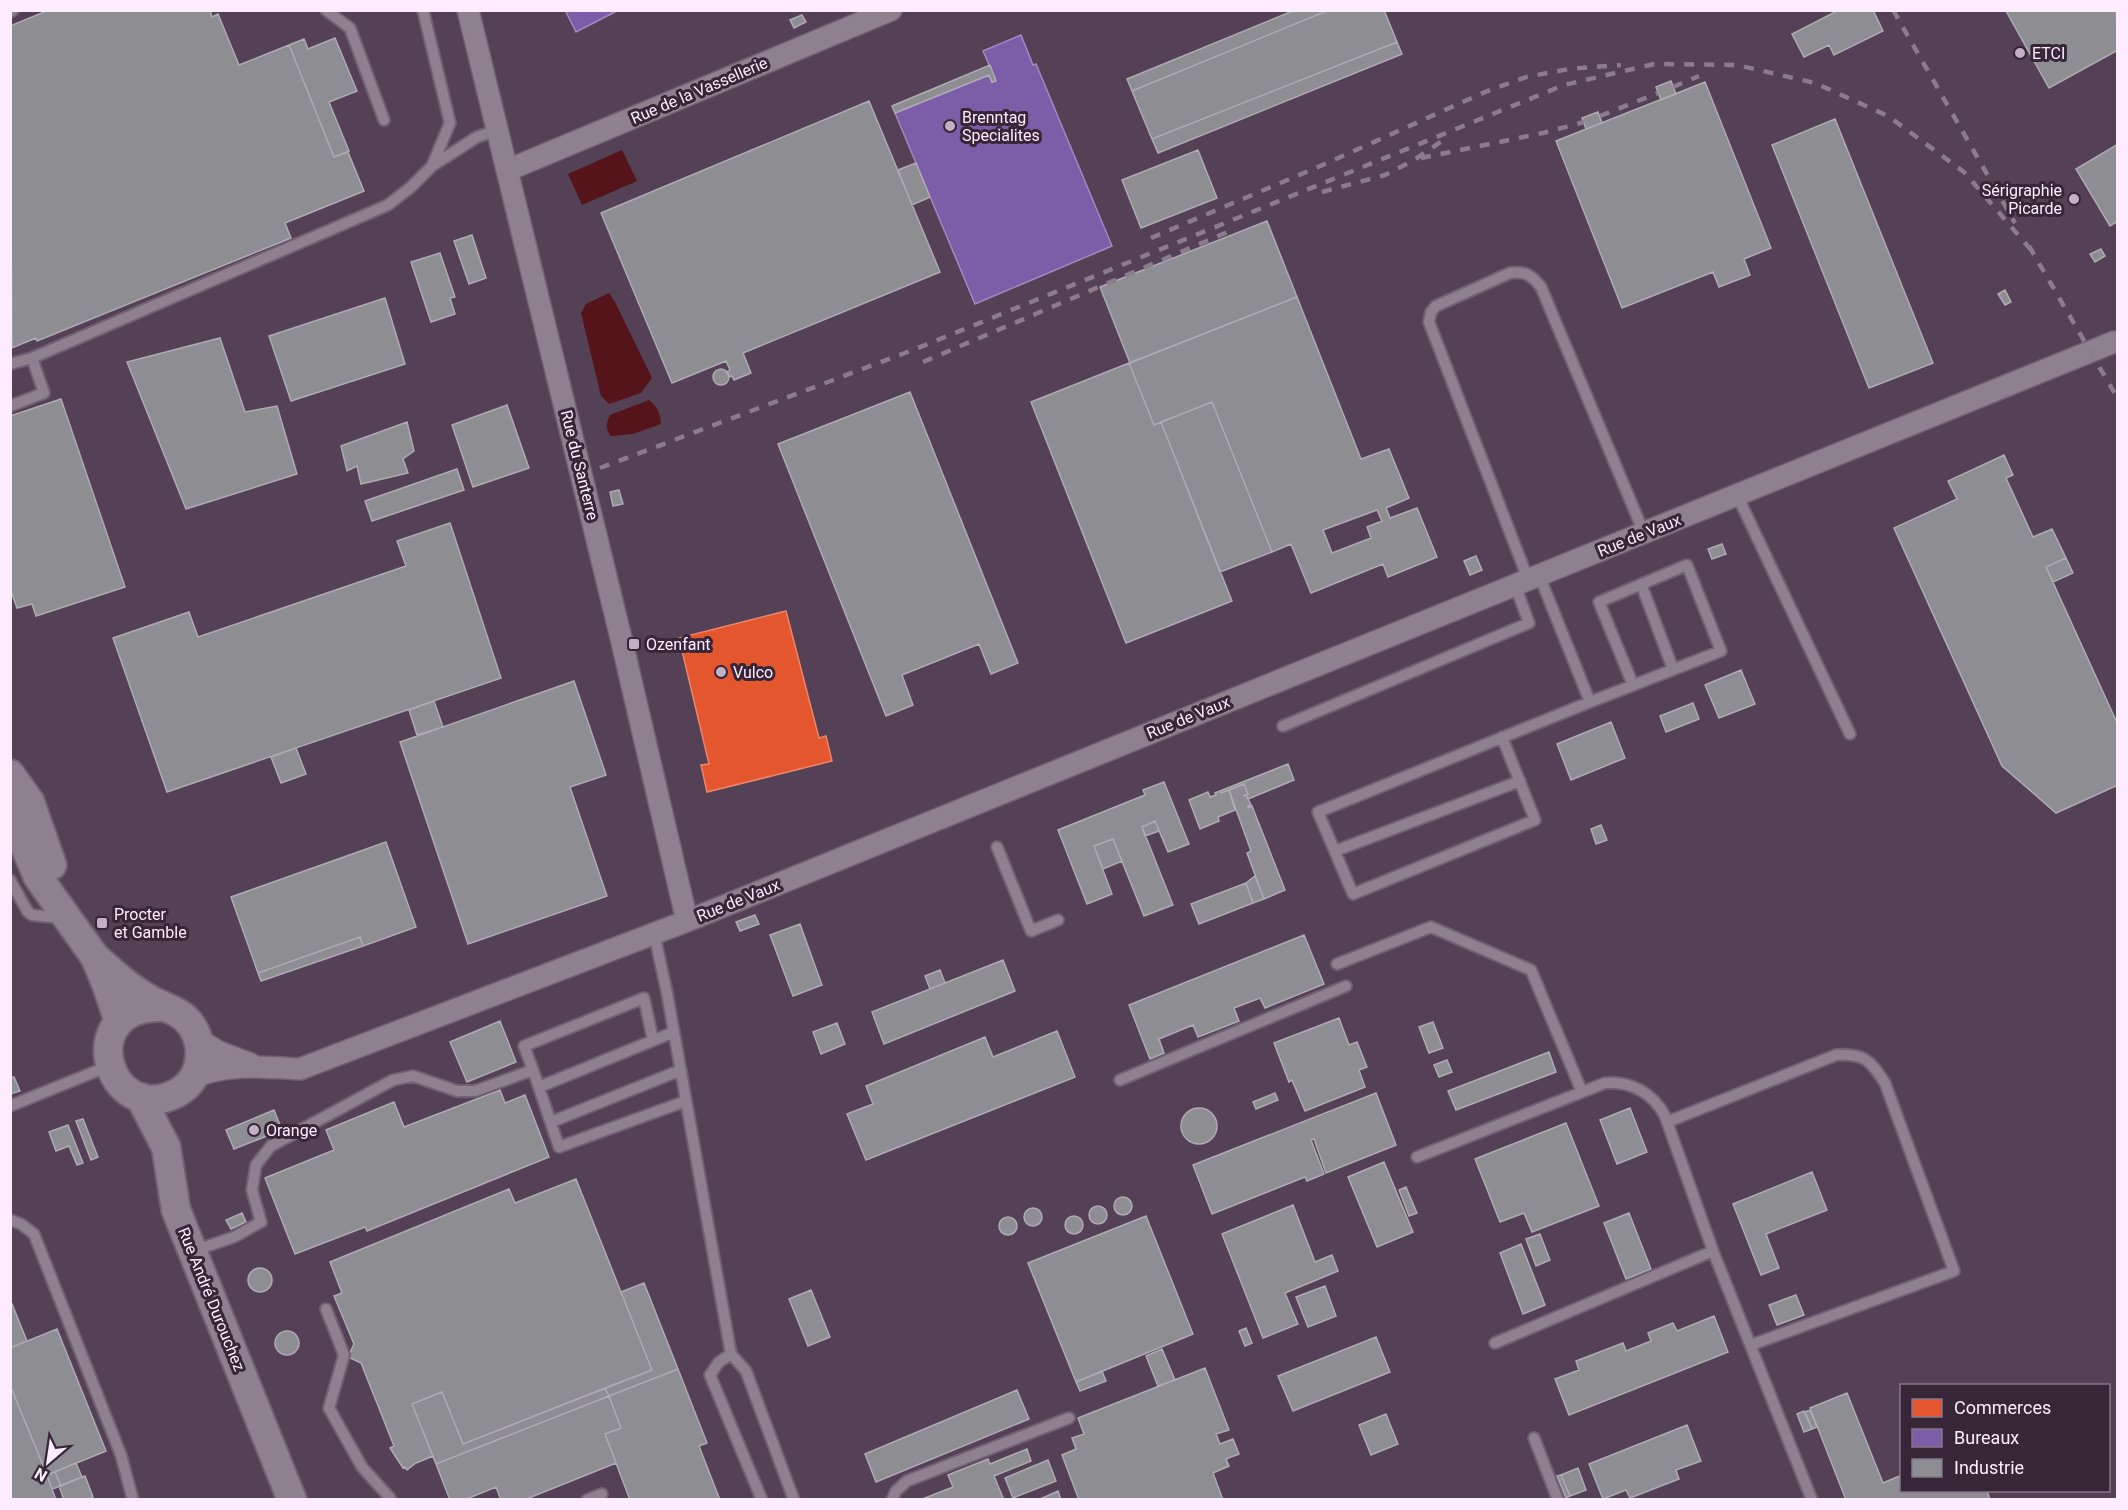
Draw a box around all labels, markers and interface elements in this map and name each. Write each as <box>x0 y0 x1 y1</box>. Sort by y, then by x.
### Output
place label: ETCI <box>2032 44 2065 63</box>
marker: ETCI <box>2013 46 2027 60</box>
street label: Rue de la Vassellerie <box>628 53 770 128</box>
place label: Brenntag Specialites <box>962 108 1040 145</box>
marker: Brenntag Specialites <box>943 119 957 133</box>
place label: Sérigraphie Picarde <box>1982 181 2062 218</box>
marker: Sérigraphie Picarde <box>2067 192 2081 206</box>
street label: Rue du Santerre <box>557 408 602 522</box>
street label: Rue de Vaux <box>1595 510 1684 561</box>
place label: Ozenfant <box>646 635 710 654</box>
marker: Ozenfant <box>627 637 641 651</box>
place label: Vulco <box>733 663 773 682</box>
marker: Vulco <box>714 665 728 679</box>
street label: Rue de Vaux <box>1144 692 1233 743</box>
street label: Rue de Vaux <box>694 875 783 926</box>
place label: Procter et Gamble <box>114 905 187 942</box>
marker: Procter et Gamble <box>95 916 109 930</box>
place label: Orange <box>266 1121 317 1140</box>
marker: Orange <box>247 1123 261 1137</box>
street label: Rue André Durouchez <box>174 1225 249 1374</box>
legend <box>1900 1384 2110 1492</box>
text: Commerces <box>1954 1397 2051 1418</box>
text: Bureaux <box>1954 1427 2019 1448</box>
north arrow <box>18 1432 78 1492</box>
text: Industrie <box>1954 1457 2024 1478</box>
text: N <box>31 1464 51 1486</box>

